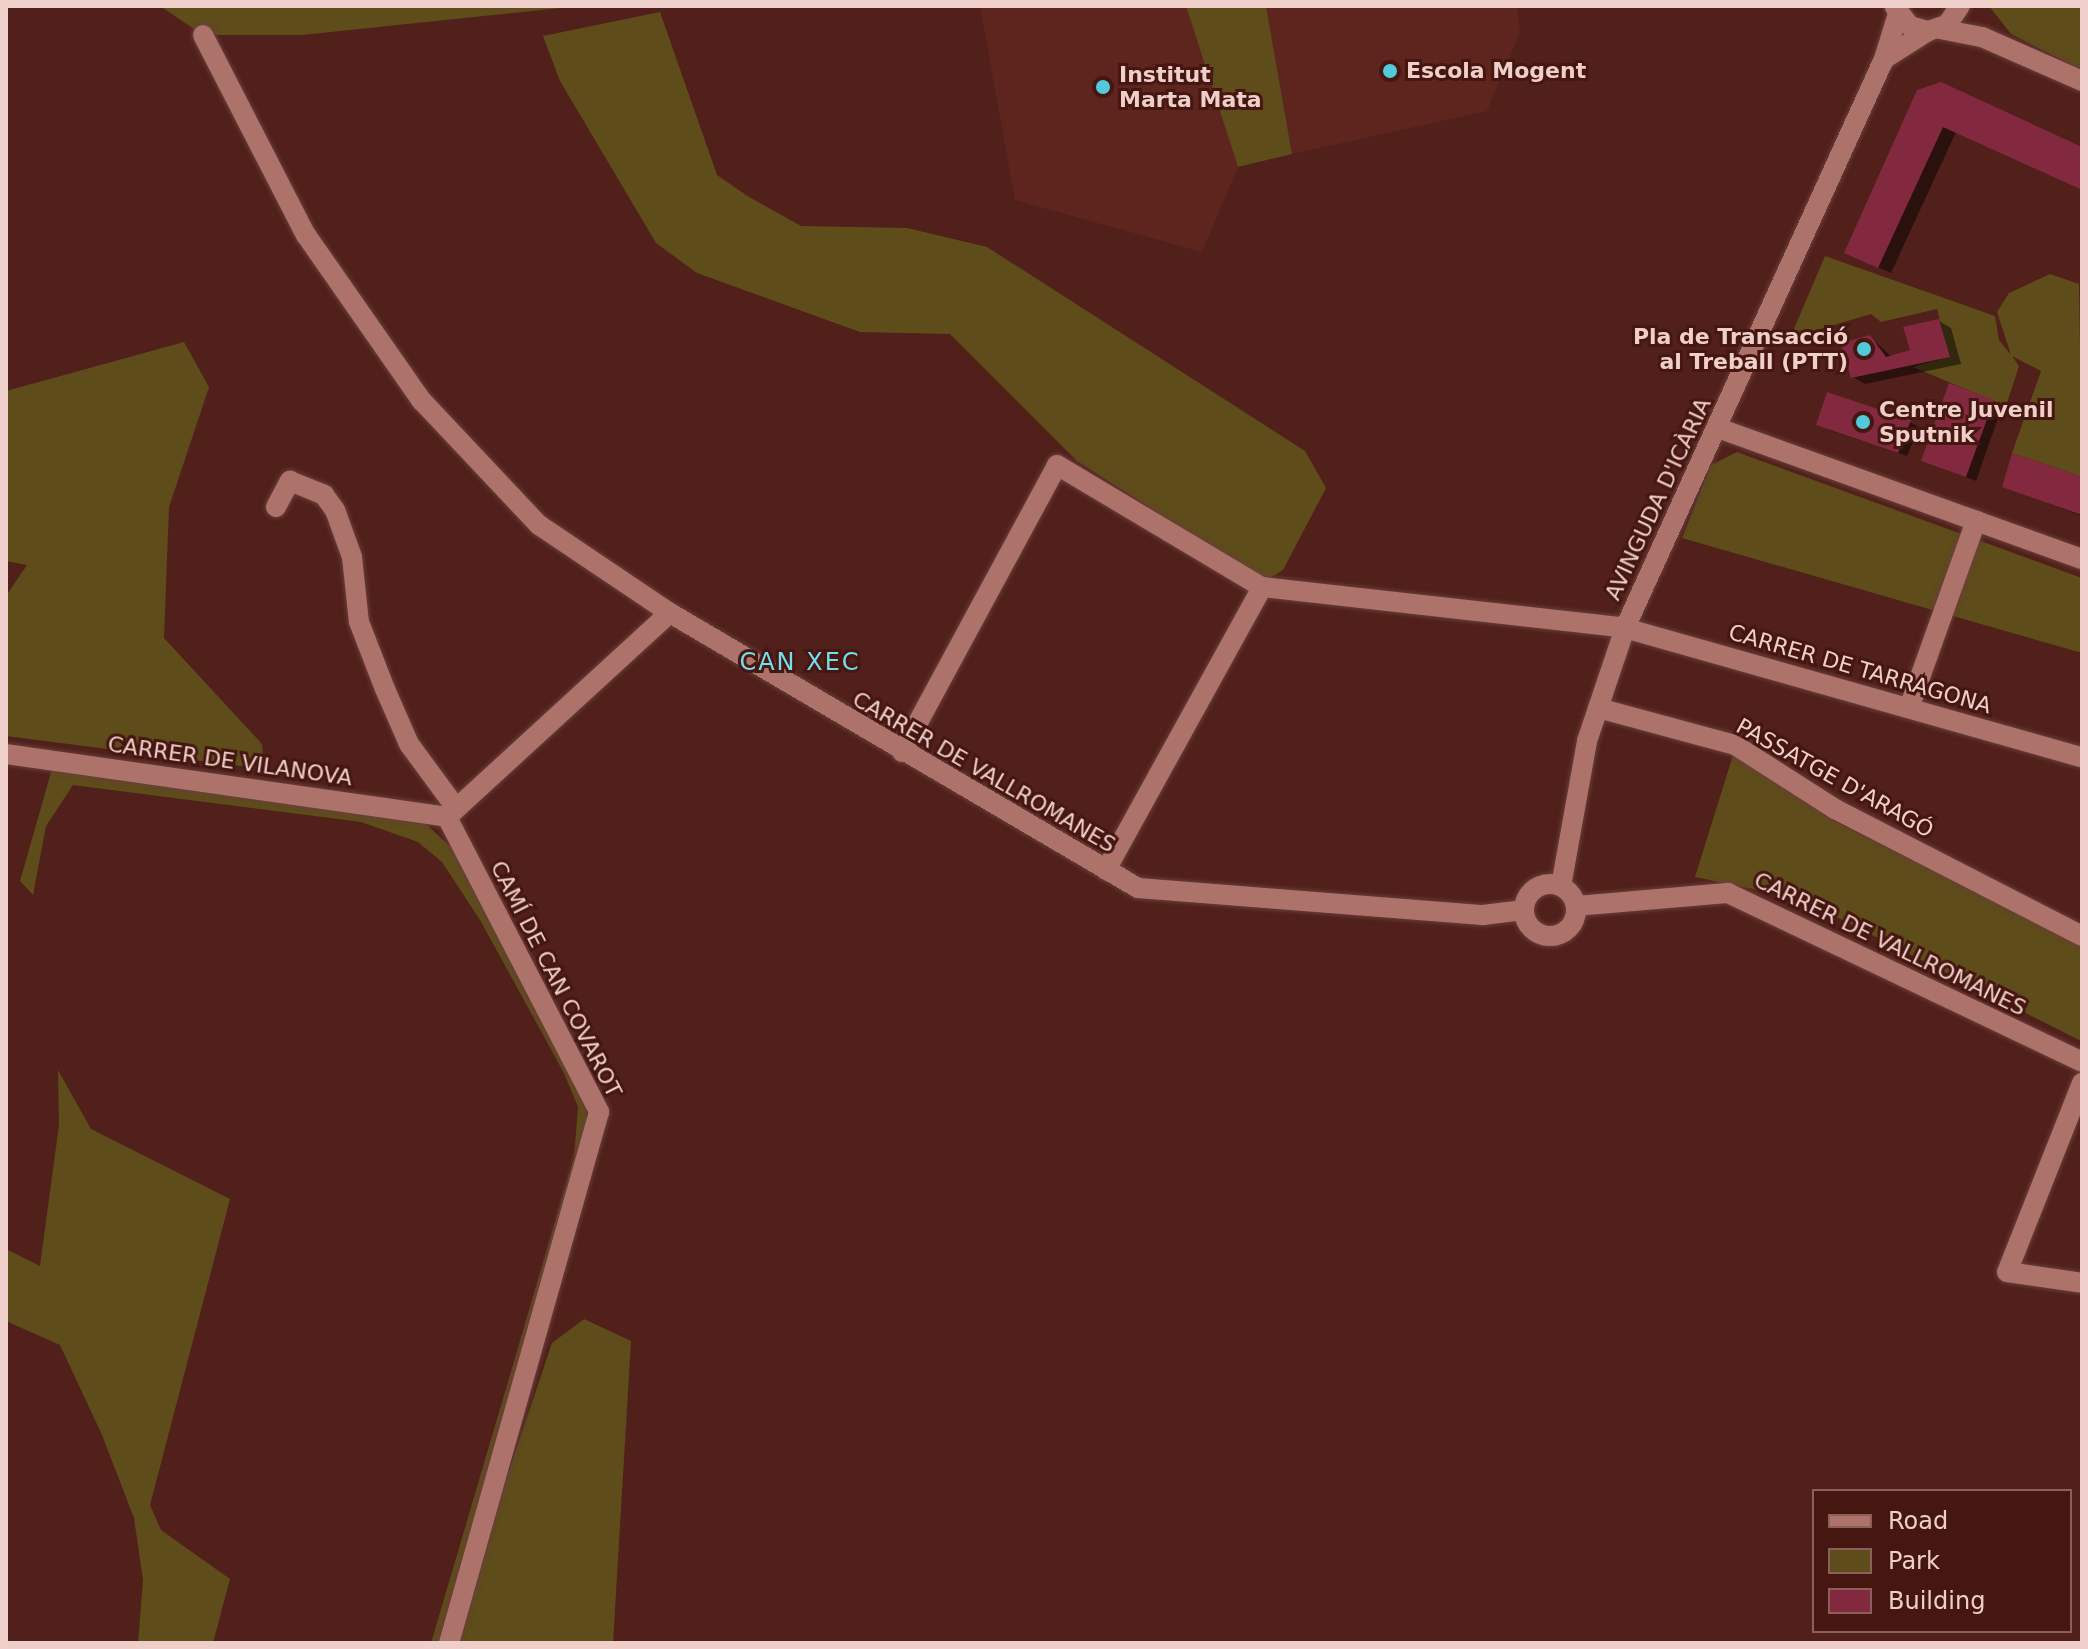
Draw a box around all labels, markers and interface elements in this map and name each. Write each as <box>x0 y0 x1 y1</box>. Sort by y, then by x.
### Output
place label: Escola Mogent <box>1406 58 1586 84</box>
place label: Institut Marta Mata <box>1119 61 1262 112</box>
marker: Escola Mogent <box>1381 62 1399 80</box>
marker: Institut Marta Mata <box>1094 78 1112 96</box>
place label: Pla de Transacció al Treball (PTT) <box>1633 323 1848 374</box>
marker: Pla de Transacció al Treball (PTT) <box>1855 340 1873 358</box>
street label: AVINGUDA D'ICÀRIA <box>1600 394 1716 604</box>
place label: Centre Juvenil Sputnik <box>1879 396 2054 448</box>
marker: Centre Juvenil Sputnik <box>1854 413 1872 431</box>
street label: CARRER DE TARRAGONA <box>1726 619 1994 719</box>
district label: CAN XEC <box>739 649 861 677</box>
street label: CARRER DE VALLROMANES <box>848 686 1120 858</box>
street label: PASSATGE D'ARAGÓ <box>1732 713 1938 843</box>
street label: CARRER DE VILANOVA <box>106 731 354 791</box>
street label: CAMÍ DE CAN COVAROT <box>485 856 627 1102</box>
street label: CARRER DE VALLROMANES <box>1750 867 2030 1021</box>
legend <box>1812 1489 2072 1633</box>
text: Road <box>1888 1507 1948 1535</box>
text: Park <box>1888 1547 1940 1575</box>
text: Building <box>1888 1587 1985 1615</box>

